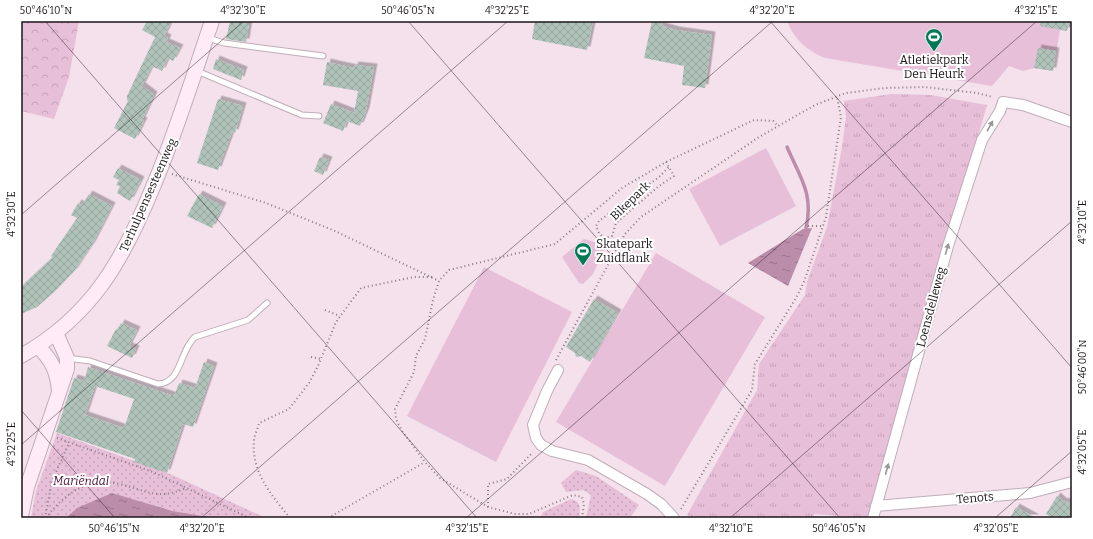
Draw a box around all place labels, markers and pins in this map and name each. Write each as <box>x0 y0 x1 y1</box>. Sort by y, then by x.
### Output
sports icon: Atletiekpark Den Heurk <box>924 27 944 52</box>
place label: Atletiekpark Den Heurk <box>899 53 969 81</box>
place label: Skatepark Zuidflank <box>596 237 653 265</box>
sports icon: Skatepark Zuidflank <box>573 241 593 266</box>

